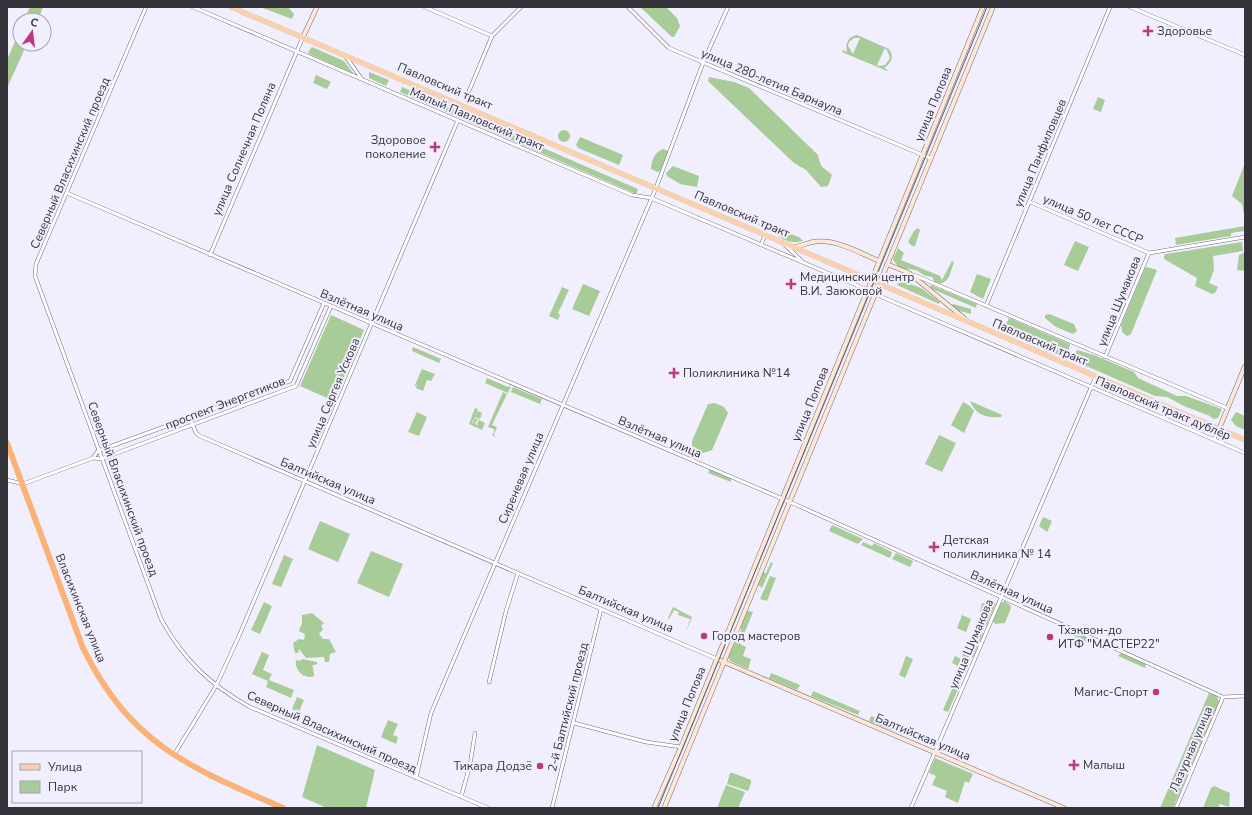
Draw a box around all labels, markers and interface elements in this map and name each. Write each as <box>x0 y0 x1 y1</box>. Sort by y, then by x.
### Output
north arrow <box>12 12 52 52</box>
text: С <box>29 15 40 31</box>
place label: Здоровье <box>1157 23 1212 39</box>
marker: Здоровье <box>1142 25 1154 37</box>
street label: улица 280-летия Барнаула <box>699 45 845 119</box>
street label: Павловский тракт <box>395 59 496 114</box>
street label: улица Попова <box>911 64 955 144</box>
street label: Северный Власихинский проезд <box>27 75 113 251</box>
street label: улица Солнечная Поляна <box>209 80 279 218</box>
street label: Малый Павловский тракт <box>407 83 547 155</box>
street label: улица Панфиловцев <box>1010 96 1070 210</box>
place label: Здоровое поколение <box>365 132 426 162</box>
marker: Здоровое поколение <box>429 141 441 153</box>
street label: Павловский тракт <box>692 187 793 242</box>
street label: улица 50 лет СССР <box>1040 191 1146 247</box>
street label: улица Шумакова <box>1094 253 1144 349</box>
place label: Медицинский центр В.И. Заюковой <box>800 269 914 299</box>
marker: Медицинский центр В.И. Заюковой <box>785 278 797 290</box>
street label: Взлётная улица <box>318 285 406 335</box>
street label: Павловский тракт <box>990 315 1091 370</box>
street label: улица Сергея Ускова <box>303 335 363 451</box>
street label: улица Попова <box>788 364 832 444</box>
place label: Поликлиника №14 <box>683 365 790 381</box>
marker: Поликлиника №14 <box>668 367 680 379</box>
street label: Павловский тракт дублёр <box>1093 372 1233 444</box>
street label: проспект Энергетиков <box>163 373 288 433</box>
street label: Северный Власихинский проезд <box>84 399 162 579</box>
street label: Взлётная улица <box>616 412 704 462</box>
street label: Сиреневая улица <box>494 430 548 526</box>
street label: Балтийская улица <box>278 454 378 508</box>
place label: Детская поликлиника № 14 <box>943 532 1051 562</box>
marker: Детская поликлиника № 14 <box>928 541 940 553</box>
street label: Власихинская улица <box>52 551 110 665</box>
street label: Взлётная улица <box>968 567 1056 617</box>
street label: Балтийская улица <box>576 582 676 636</box>
street label: улица Шумакова <box>945 597 997 691</box>
place label: Тхэквон-до ИТФ "МАСТЕР22" <box>1058 622 1160 652</box>
place label: Город мастеров <box>712 628 801 644</box>
marker: Город мастеров <box>699 631 709 641</box>
marker: Тхэквон-до ИТФ "МАСТЕР22" <box>1045 632 1055 642</box>
street label: 2-й Балтийский проезд <box>544 641 592 773</box>
street label: улица Попова <box>665 664 709 744</box>
place label: Магис-Спорт <box>1074 684 1149 700</box>
street label: Северный Власихинский проезд <box>244 687 420 777</box>
marker: Магис-Спорт <box>1151 687 1161 697</box>
street label: Лазурная улица <box>1166 704 1216 794</box>
street label: Балтийская улица <box>873 710 973 764</box>
legend <box>12 751 142 803</box>
place label: Малыш <box>1083 757 1125 773</box>
place label: Тикара Додзё <box>454 758 532 774</box>
text: Улица <box>47 759 82 775</box>
marker: Малыш <box>1068 759 1080 771</box>
marker: Тикара Додзё <box>535 761 545 771</box>
text: Парк <box>48 779 78 795</box>

